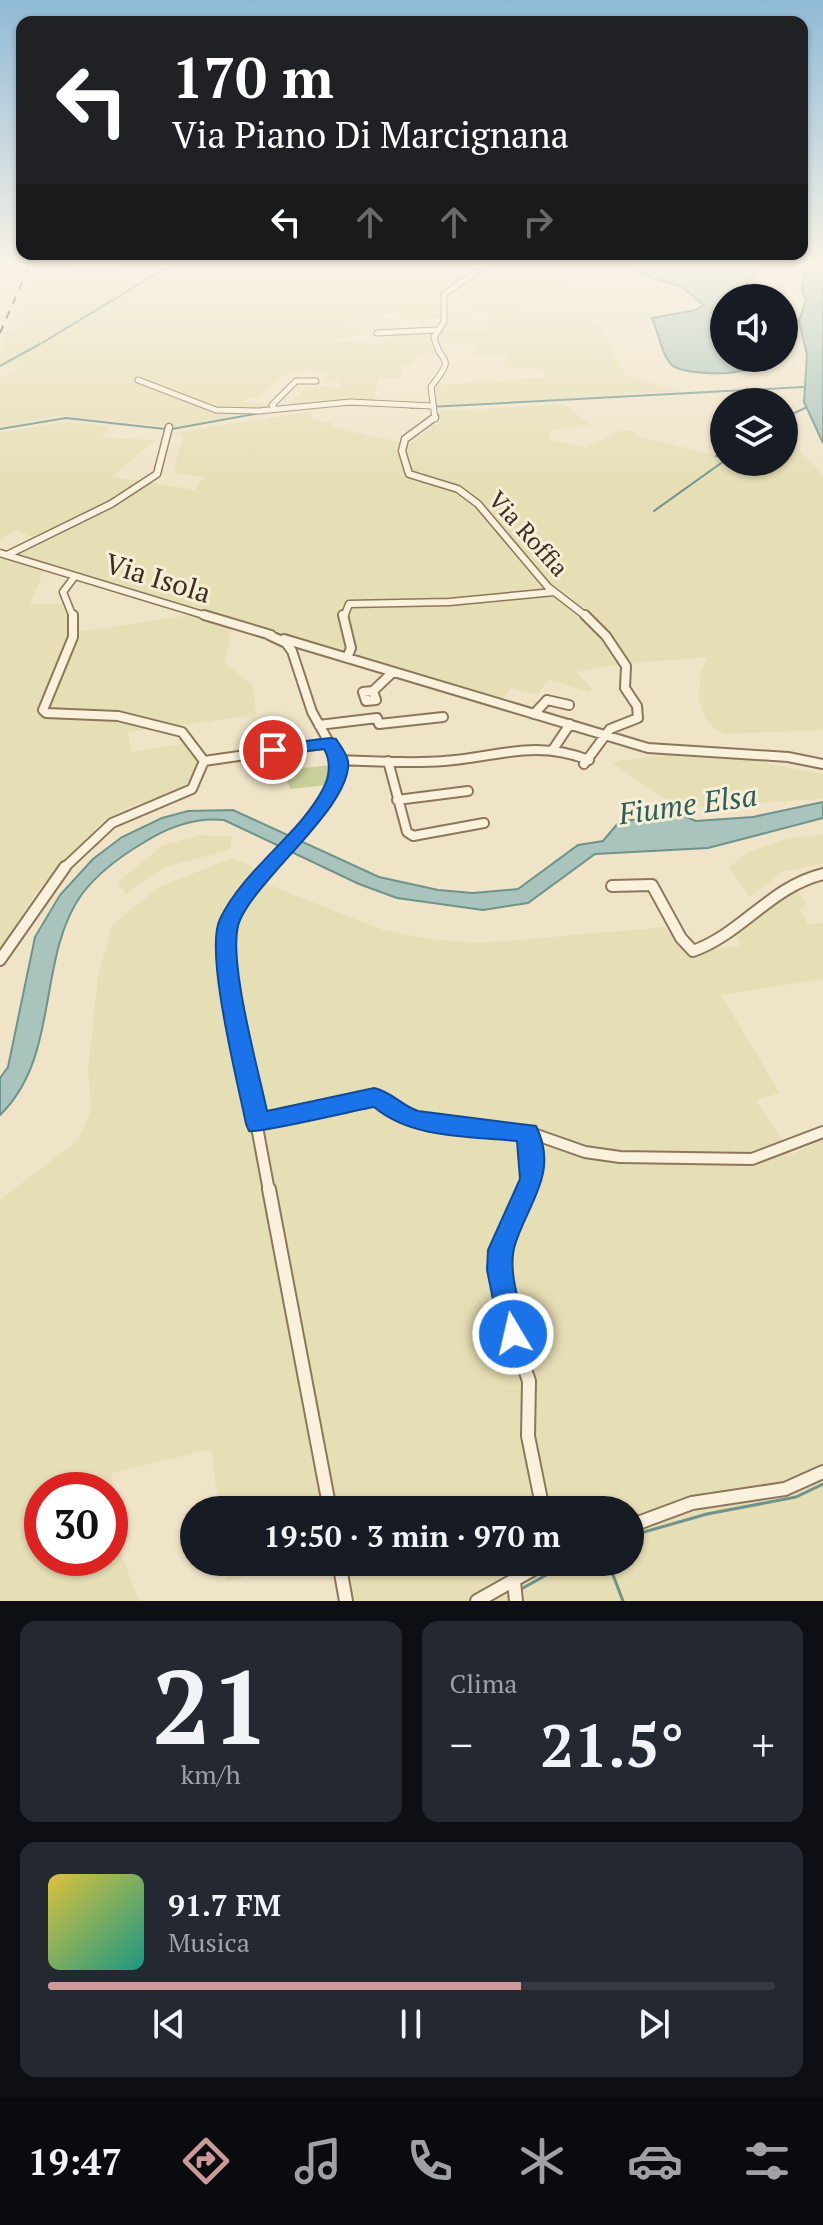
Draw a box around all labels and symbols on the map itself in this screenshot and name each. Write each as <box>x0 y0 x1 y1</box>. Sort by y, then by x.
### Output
street label: Via Roffia <box>482 484 576 583</box>
street label: Via Isola <box>101 544 215 611</box>
pin <box>239 716 307 784</box>
water label: Fiume Elsa <box>615 774 760 834</box>
position arrow <box>471 1292 555 1376</box>
speed limit sign: 30 <box>24 1472 128 1576</box>

